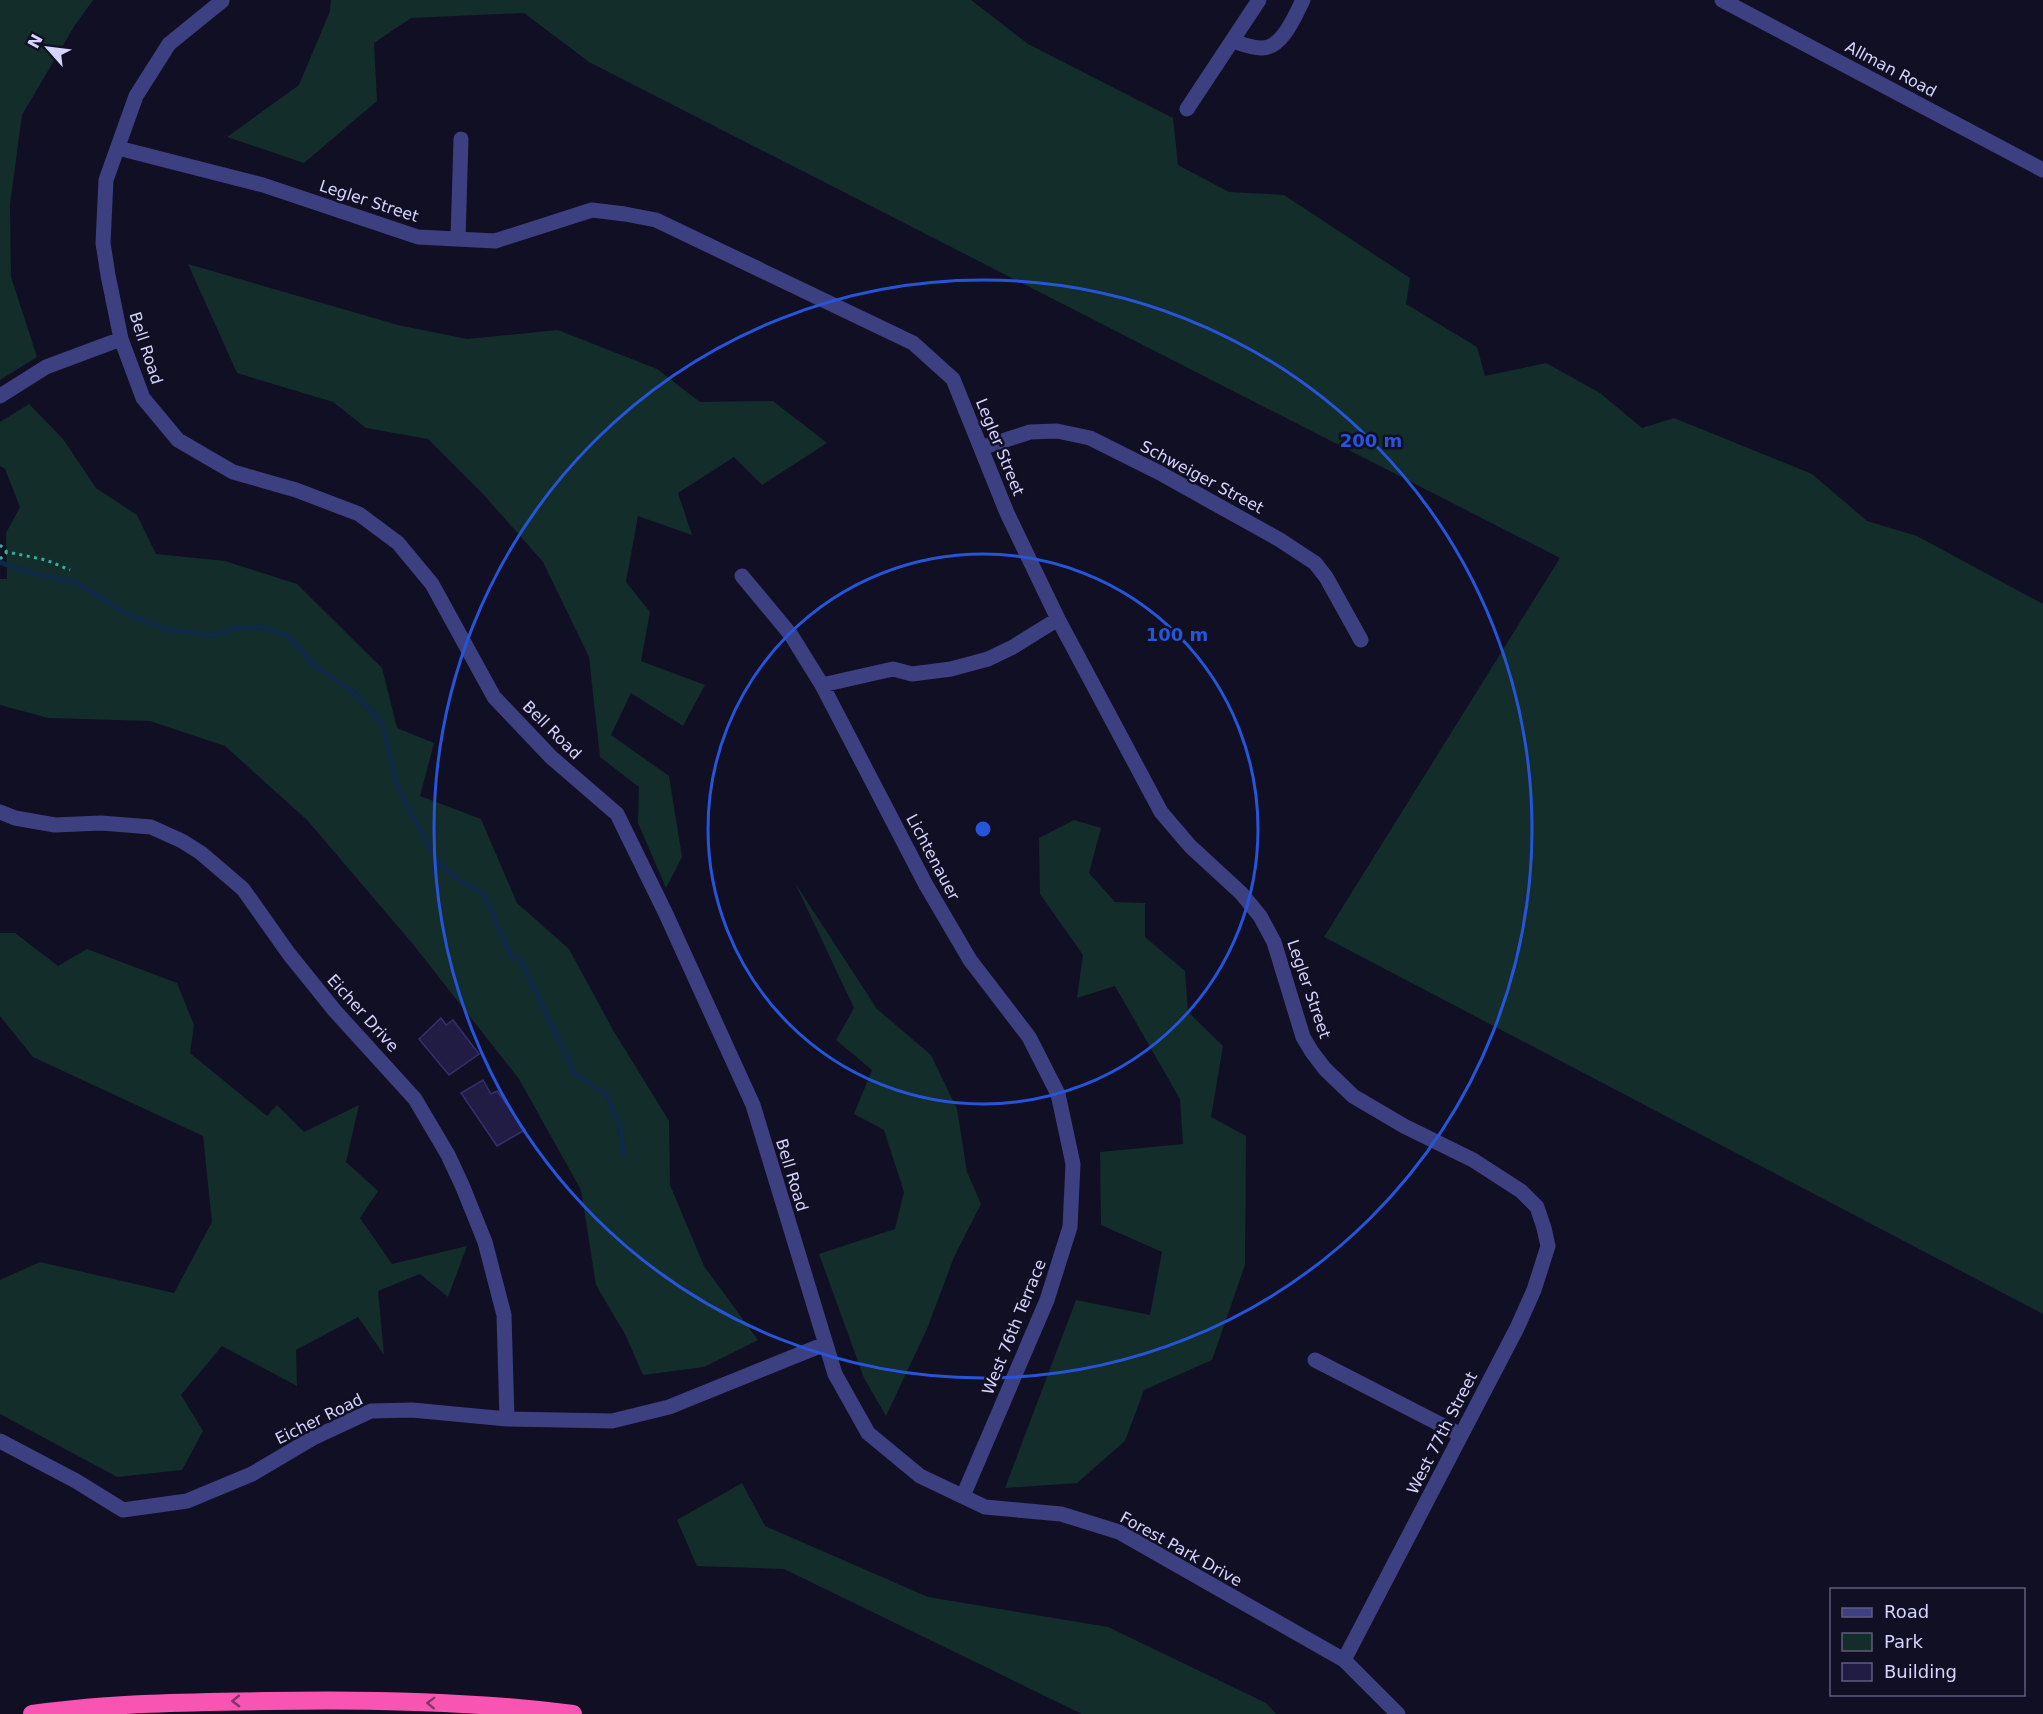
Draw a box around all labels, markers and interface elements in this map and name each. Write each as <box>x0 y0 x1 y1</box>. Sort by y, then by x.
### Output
north arrow <box>18 18 78 78</box>
text: N <box>24 31 47 52</box>
street label: Allman Road <box>1842 37 1940 101</box>
street label: Legler Street <box>317 176 421 226</box>
street label: Bell Road <box>125 309 167 387</box>
street label: Legler Street <box>972 396 1028 498</box>
text: 200 m <box>1340 430 1402 451</box>
street label: Schweiger Street <box>1137 437 1267 517</box>
text: 100 m <box>1146 624 1208 645</box>
street label: Bell Road <box>519 697 585 763</box>
street label: Lichtenauer <box>902 811 964 904</box>
centre of rings <box>973 819 993 839</box>
street label: Legler Street <box>1283 937 1335 1041</box>
street label: Eicher Drive <box>323 970 403 1056</box>
street label: Bell Road <box>772 1136 812 1214</box>
street label: West 76th Terrace <box>978 1256 1050 1398</box>
street label: West 77th Street <box>1403 1369 1481 1497</box>
street label: Eicher Road <box>272 1390 366 1448</box>
street label: Forest Park Drive <box>1117 1508 1245 1590</box>
legend <box>1830 1588 2025 1696</box>
text: Road <box>1884 1601 1929 1622</box>
text: Park <box>1884 1631 1923 1652</box>
text: Building <box>1884 1661 1957 1682</box>
one-way arrow <box>232 1695 241 1707</box>
one-way arrow <box>426 1697 435 1709</box>

